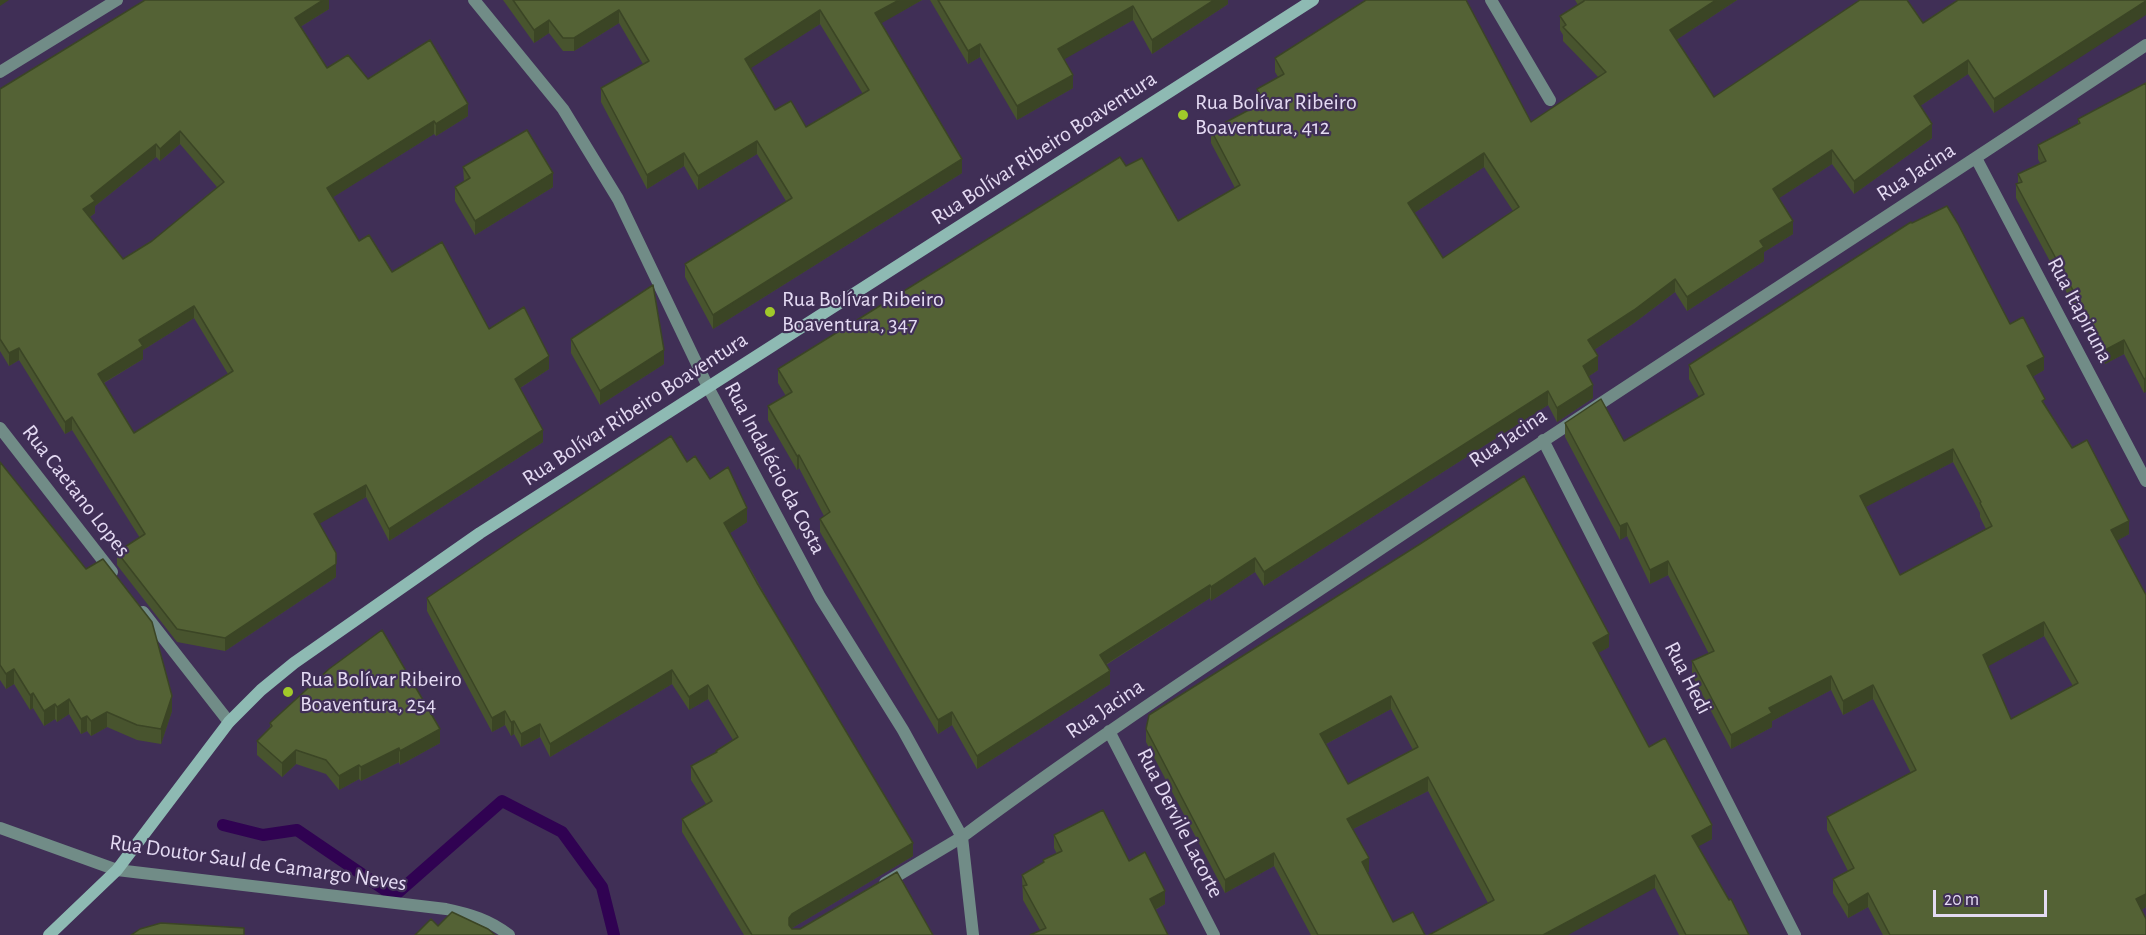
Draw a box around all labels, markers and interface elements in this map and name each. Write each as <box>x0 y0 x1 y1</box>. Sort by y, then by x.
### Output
street label: Rua Bolívar Ribeiro Boaventura <box>926 65 1162 231</box>
place label: Rua Bolívar Ribeiro Boaventura, 412 <box>1195 89 1357 140</box>
marker: Rua Bolívar Ribeiro Boaventura, 412 <box>1176 108 1190 122</box>
street label: Rua Jacina <box>1872 137 1960 207</box>
street label: Rua Itapiruna <box>2041 253 2119 367</box>
place label: Rua Bolívar Ribeiro Boaventura, 347 <box>782 286 944 338</box>
marker: Rua Bolívar Ribeiro Boaventura, 347 <box>763 305 777 319</box>
street label: Rua Bolívar Ribeiro Boaventura <box>517 326 753 492</box>
street label: Rua Indalécio da Costa <box>718 377 832 559</box>
street label: Rua Jacina <box>1464 402 1552 474</box>
street label: Rua Caetano Lopes <box>16 420 136 562</box>
street label: Rua Hedi <box>1658 637 1718 719</box>
place label: Rua Bolívar Ribeiro Boaventura, 254 <box>300 666 462 718</box>
street label: Rua Jacina <box>1061 673 1149 745</box>
marker: Rua Bolívar Ribeiro Boaventura, 254 <box>281 685 295 699</box>
street label: Rua Dervile Lacorte <box>1131 744 1229 902</box>
street label: Rua Doutor Saul de Camargo Neves <box>108 829 408 897</box>
scale bar <box>1936 878 2050 916</box>
text: 20 m <box>1944 891 1979 909</box>

